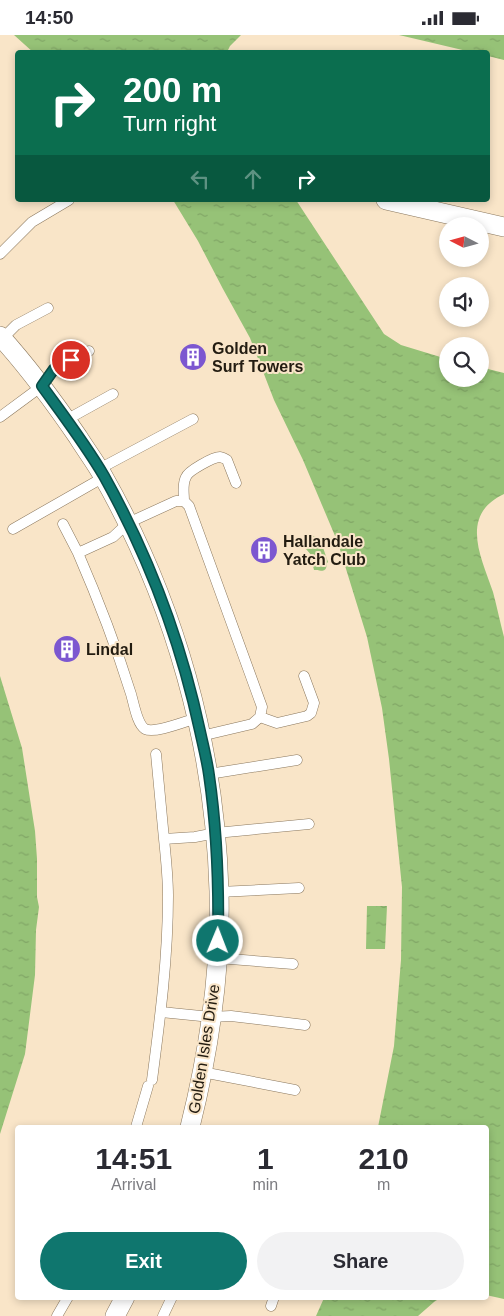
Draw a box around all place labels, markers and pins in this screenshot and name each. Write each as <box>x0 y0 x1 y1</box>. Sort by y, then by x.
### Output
pin <box>50 339 92 381</box>
place label: Golden Surf Towers <box>212 340 303 375</box>
building icon: Golden Surf Towers <box>178 342 208 372</box>
place label: Hallandale Yatch Club <box>283 533 366 568</box>
building icon: Hallandale Yatch Club <box>249 535 279 565</box>
building icon: Lindal <box>52 634 82 664</box>
place label: Lindal <box>86 641 133 658</box>

